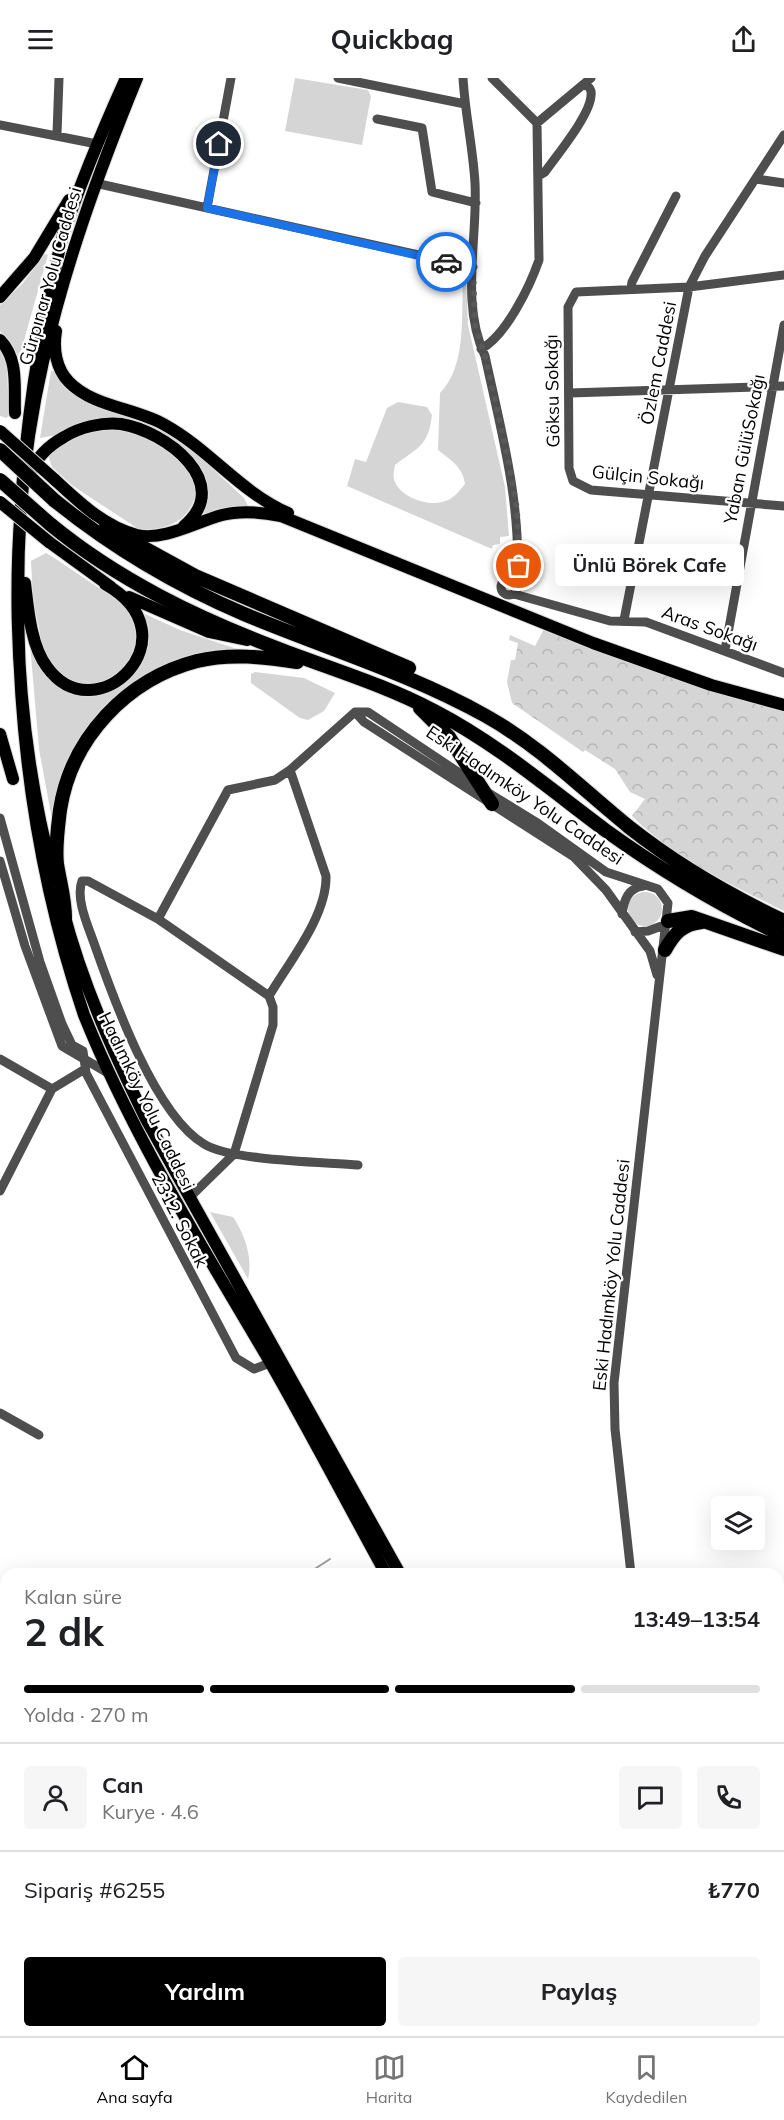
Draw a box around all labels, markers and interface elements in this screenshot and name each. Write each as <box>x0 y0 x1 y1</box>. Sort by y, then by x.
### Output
text: Quickbag <box>330 22 454 56</box>
icon: menu <box>24 23 57 56</box>
icon: share <box>727 23 760 56</box>
pin <box>193 118 244 169</box>
icon: home <box>202 127 235 160</box>
street label: Gürpınar Yolu Caddesi <box>14 184 86 368</box>
courier <box>416 232 476 292</box>
icon: car <box>430 246 463 279</box>
street label: Özlem Caddesi <box>635 299 681 427</box>
street label: Göksu Sokağı <box>540 334 564 448</box>
street label: Yaban GülüSokağı <box>718 372 770 527</box>
street label: Gülçin Sokağı <box>591 460 705 494</box>
pin <box>493 540 544 591</box>
callout: Ünlü Börek Cafe <box>555 545 744 587</box>
icon: bag <box>502 549 535 582</box>
text: Ünlü Börek Cafe <box>572 552 727 577</box>
street label: Aras Sokağı <box>659 600 761 656</box>
street label: Eski Hadımköy Yolu Caddesi <box>422 720 628 870</box>
street label: Hadımköy Yolu Caddesi <box>94 1008 200 1194</box>
street label: Eski Hadımköy Yolu Caddesi <box>587 1158 635 1392</box>
street label: 2312. Sokak <box>146 1169 214 1272</box>
map controls <box>711 1496 765 1550</box>
button: layers <box>711 1496 765 1550</box>
text: Kalan süre <box>24 1584 122 1609</box>
text: 13:49–13:54 <box>632 1605 760 1633</box>
text: 2 dk <box>24 1607 104 1656</box>
text: Yolda · 270 m <box>24 1702 149 1727</box>
button: person <box>24 1766 87 1829</box>
button: chat <box>619 1766 682 1829</box>
button: phone <box>697 1766 760 1829</box>
text: Can <box>102 1771 144 1799</box>
text: Kurye · 4.6 <box>102 1799 199 1824</box>
text: Sipariş #6255 <box>24 1876 165 1904</box>
text: ₺770 <box>707 1876 760 1904</box>
button: Yardım <box>24 1957 386 2026</box>
button: Paylaş <box>398 1957 760 2026</box>
tab: Ana sayfa <box>97 2051 173 2107</box>
tab: Harita <box>366 2051 412 2107</box>
tab: Kaydedilen <box>606 2051 687 2107</box>

